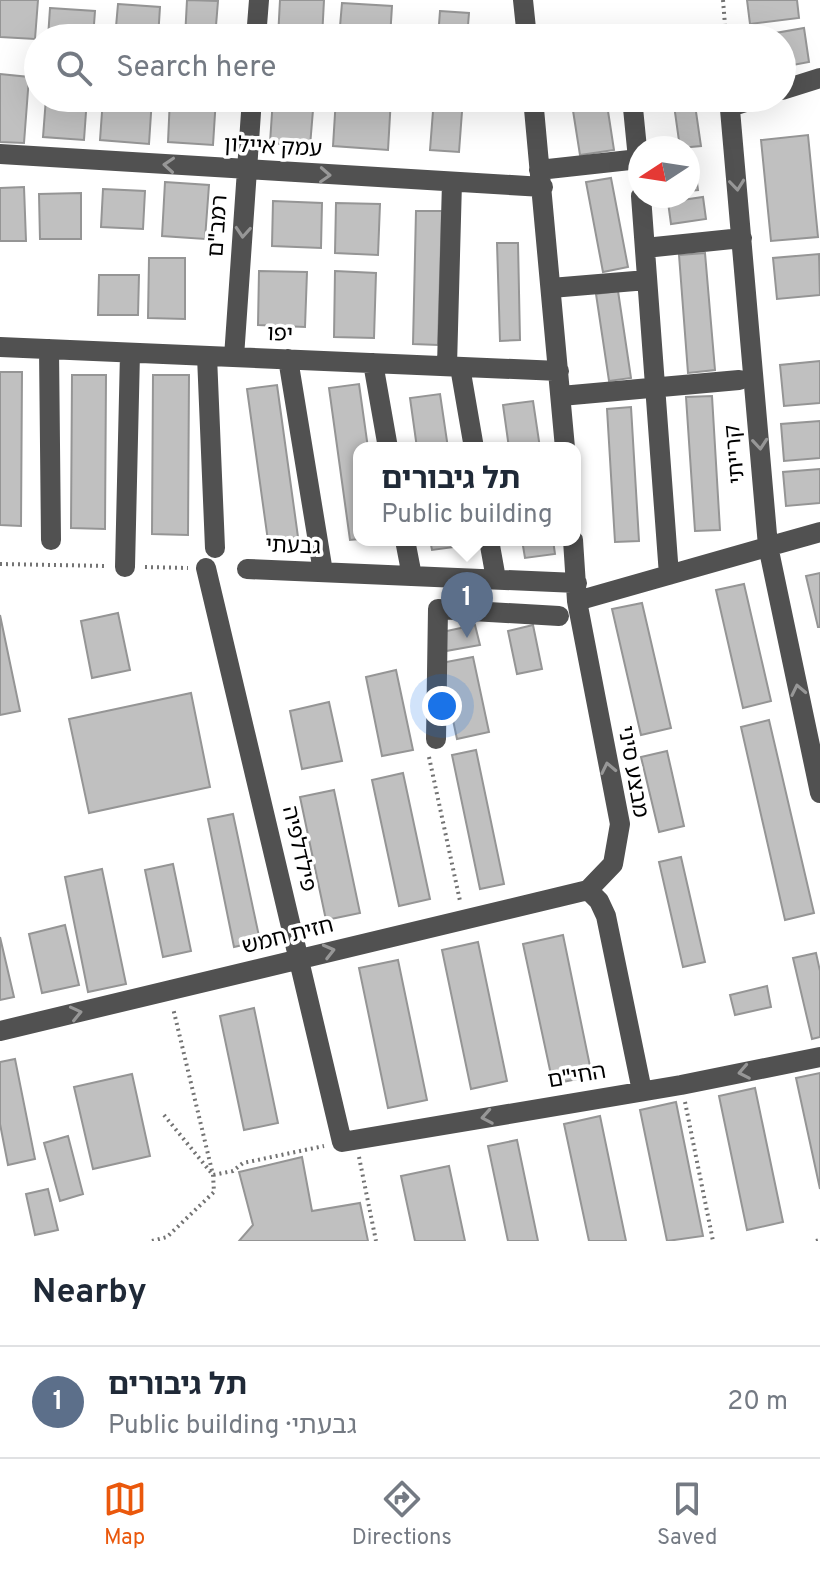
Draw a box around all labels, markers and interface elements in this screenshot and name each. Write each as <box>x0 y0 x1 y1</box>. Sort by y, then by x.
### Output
search box <box>24 24 796 112</box>
icon: search <box>52 46 96 90</box>
text: Search here <box>116 50 276 87</box>
street label: עמק איילון <box>223 132 323 164</box>
north arrow <box>628 136 700 208</box>
one-way arrow <box>162 157 175 174</box>
one-way arrow <box>319 166 332 183</box>
one-way arrow <box>729 179 746 192</box>
street label: רמב"ם <box>203 194 235 258</box>
one-way arrow <box>235 226 252 239</box>
street label: יפו <box>267 321 293 349</box>
street label: קרייתי <box>720 423 752 485</box>
one-way arrow <box>751 438 768 451</box>
popup <box>353 442 581 546</box>
text: תל גיבורים <box>381 462 520 499</box>
text: Public building <box>381 499 553 532</box>
street label: גבעתי <box>265 533 321 561</box>
pin: 1 <box>441 572 493 638</box>
one-way arrow <box>790 683 807 697</box>
your location <box>422 686 462 726</box>
street label: מבצע סיני <box>611 724 653 820</box>
one-way arrow <box>600 761 617 775</box>
street label: פילדלפיה <box>275 803 321 895</box>
street label: חזית חמש <box>239 913 337 961</box>
one-way arrow <box>321 944 335 961</box>
one-way arrow <box>69 1005 82 1022</box>
street label: החי"ם <box>546 1059 608 1095</box>
one-way arrow <box>737 1063 751 1080</box>
one-way arrow <box>481 1108 494 1125</box>
text: Nearby <box>32 1272 147 1315</box>
text: תל גיבורים <box>108 1368 247 1405</box>
text: 1 <box>53 1386 63 1419</box>
text: 20 m <box>727 1386 788 1419</box>
text: Public building · גבעתי <box>108 1410 357 1443</box>
tab: Map <box>103 1477 147 1552</box>
tab: Directions <box>352 1477 452 1552</box>
tab: Saved <box>657 1477 717 1552</box>

